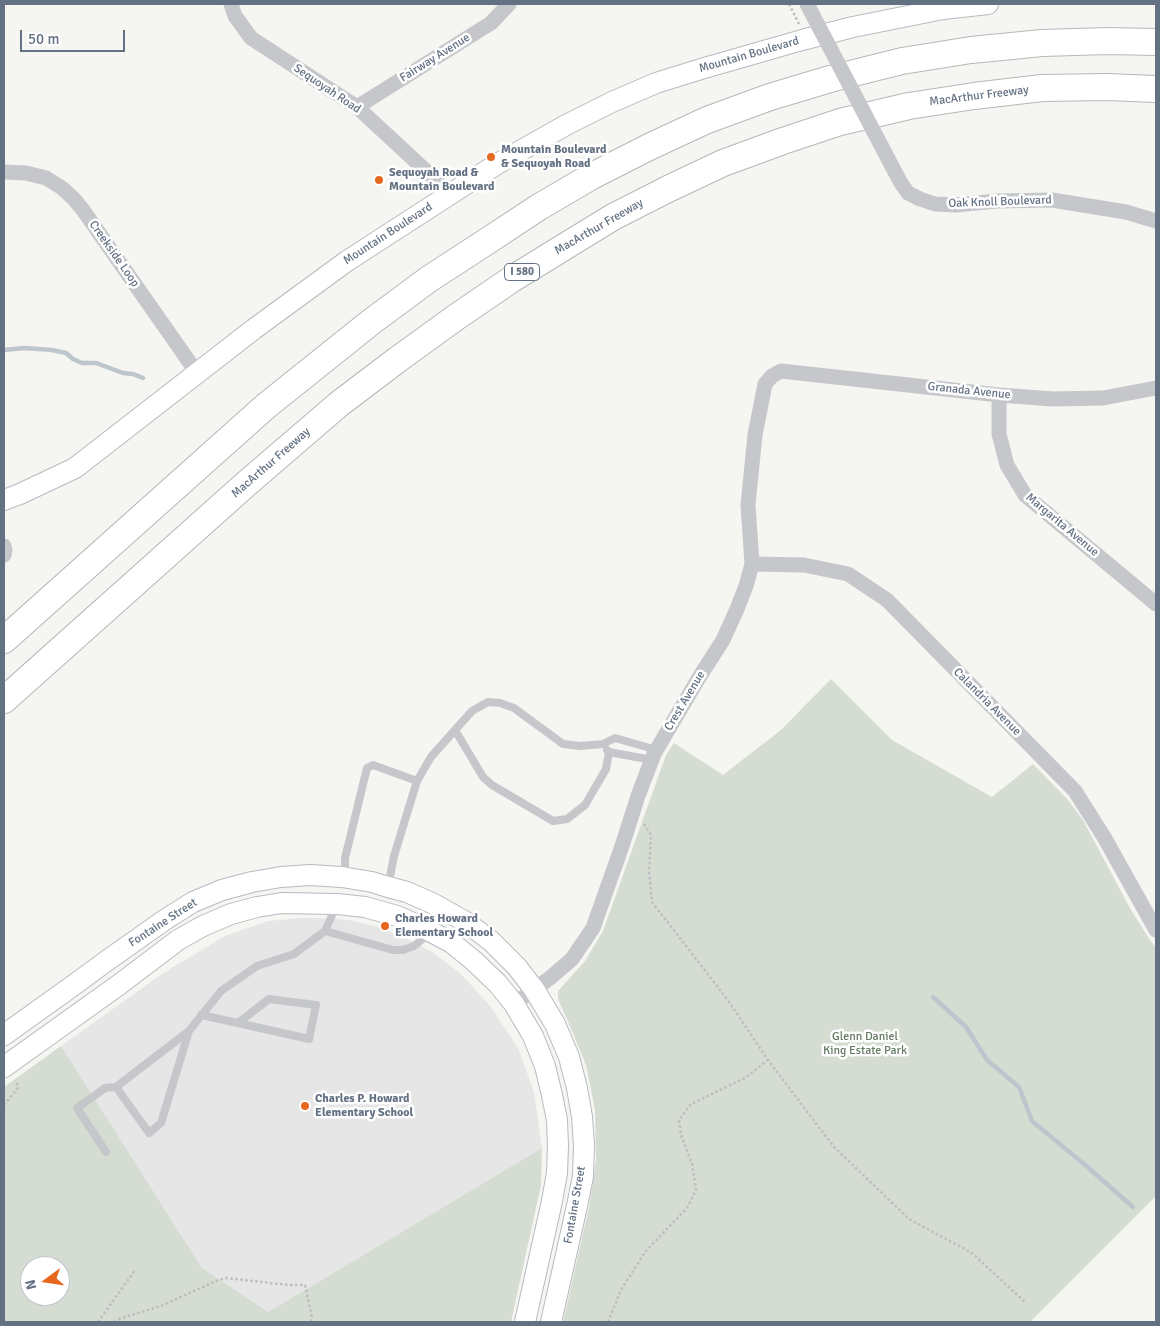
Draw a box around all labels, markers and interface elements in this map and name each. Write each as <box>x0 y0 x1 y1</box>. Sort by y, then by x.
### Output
scale bar <box>22 20 128 52</box>
text: 50 m <box>28 30 59 48</box>
street label: Fairway Avenue <box>397 31 473 85</box>
street label: Mountain Boulevard <box>697 34 801 76</box>
street label: Sequoyah Road <box>291 61 363 117</box>
street label: MacArthur Freeway <box>929 83 1029 109</box>
place label: Mountain Boulevard & Sequoyah Road <box>501 143 607 171</box>
marker: Mountain Boulevard & Sequoyah Road <box>485 151 497 163</box>
place label: Sequoyah Road & Mountain Boulevard <box>389 166 495 194</box>
marker: Sequoyah Road & Mountain Boulevard <box>373 174 385 186</box>
street label: Oak Knoll Boulevard <box>948 193 1052 211</box>
street label: MacArthur Freeway <box>552 196 646 258</box>
street label: Mountain Boulevard <box>341 200 435 268</box>
street label: Creekside Loop <box>86 218 142 290</box>
road number: I 580 <box>504 264 540 280</box>
street label: Granada Avenue <box>927 379 1011 403</box>
street label: MacArthur Freeway <box>229 425 313 501</box>
street label: Margarita Avenue <box>1023 490 1101 560</box>
street label: Calandria Avenue <box>950 665 1024 739</box>
street label: Crest Avenue <box>662 669 708 733</box>
street label: Fontaine Street <box>126 896 200 950</box>
place label: Charles Howard Elementary School <box>395 912 493 940</box>
marker: Charles Howard Elementary School <box>379 920 391 932</box>
park label: Glenn Daniel King Estate Park <box>823 1030 907 1058</box>
place label: Charles P. Howard Elementary School <box>315 1092 413 1120</box>
marker: Charles P. Howard Elementary School <box>299 1100 311 1112</box>
street label: Fontaine Street <box>561 1165 589 1245</box>
north arrow <box>20 1256 70 1306</box>
text: N <box>22 1278 40 1291</box>

